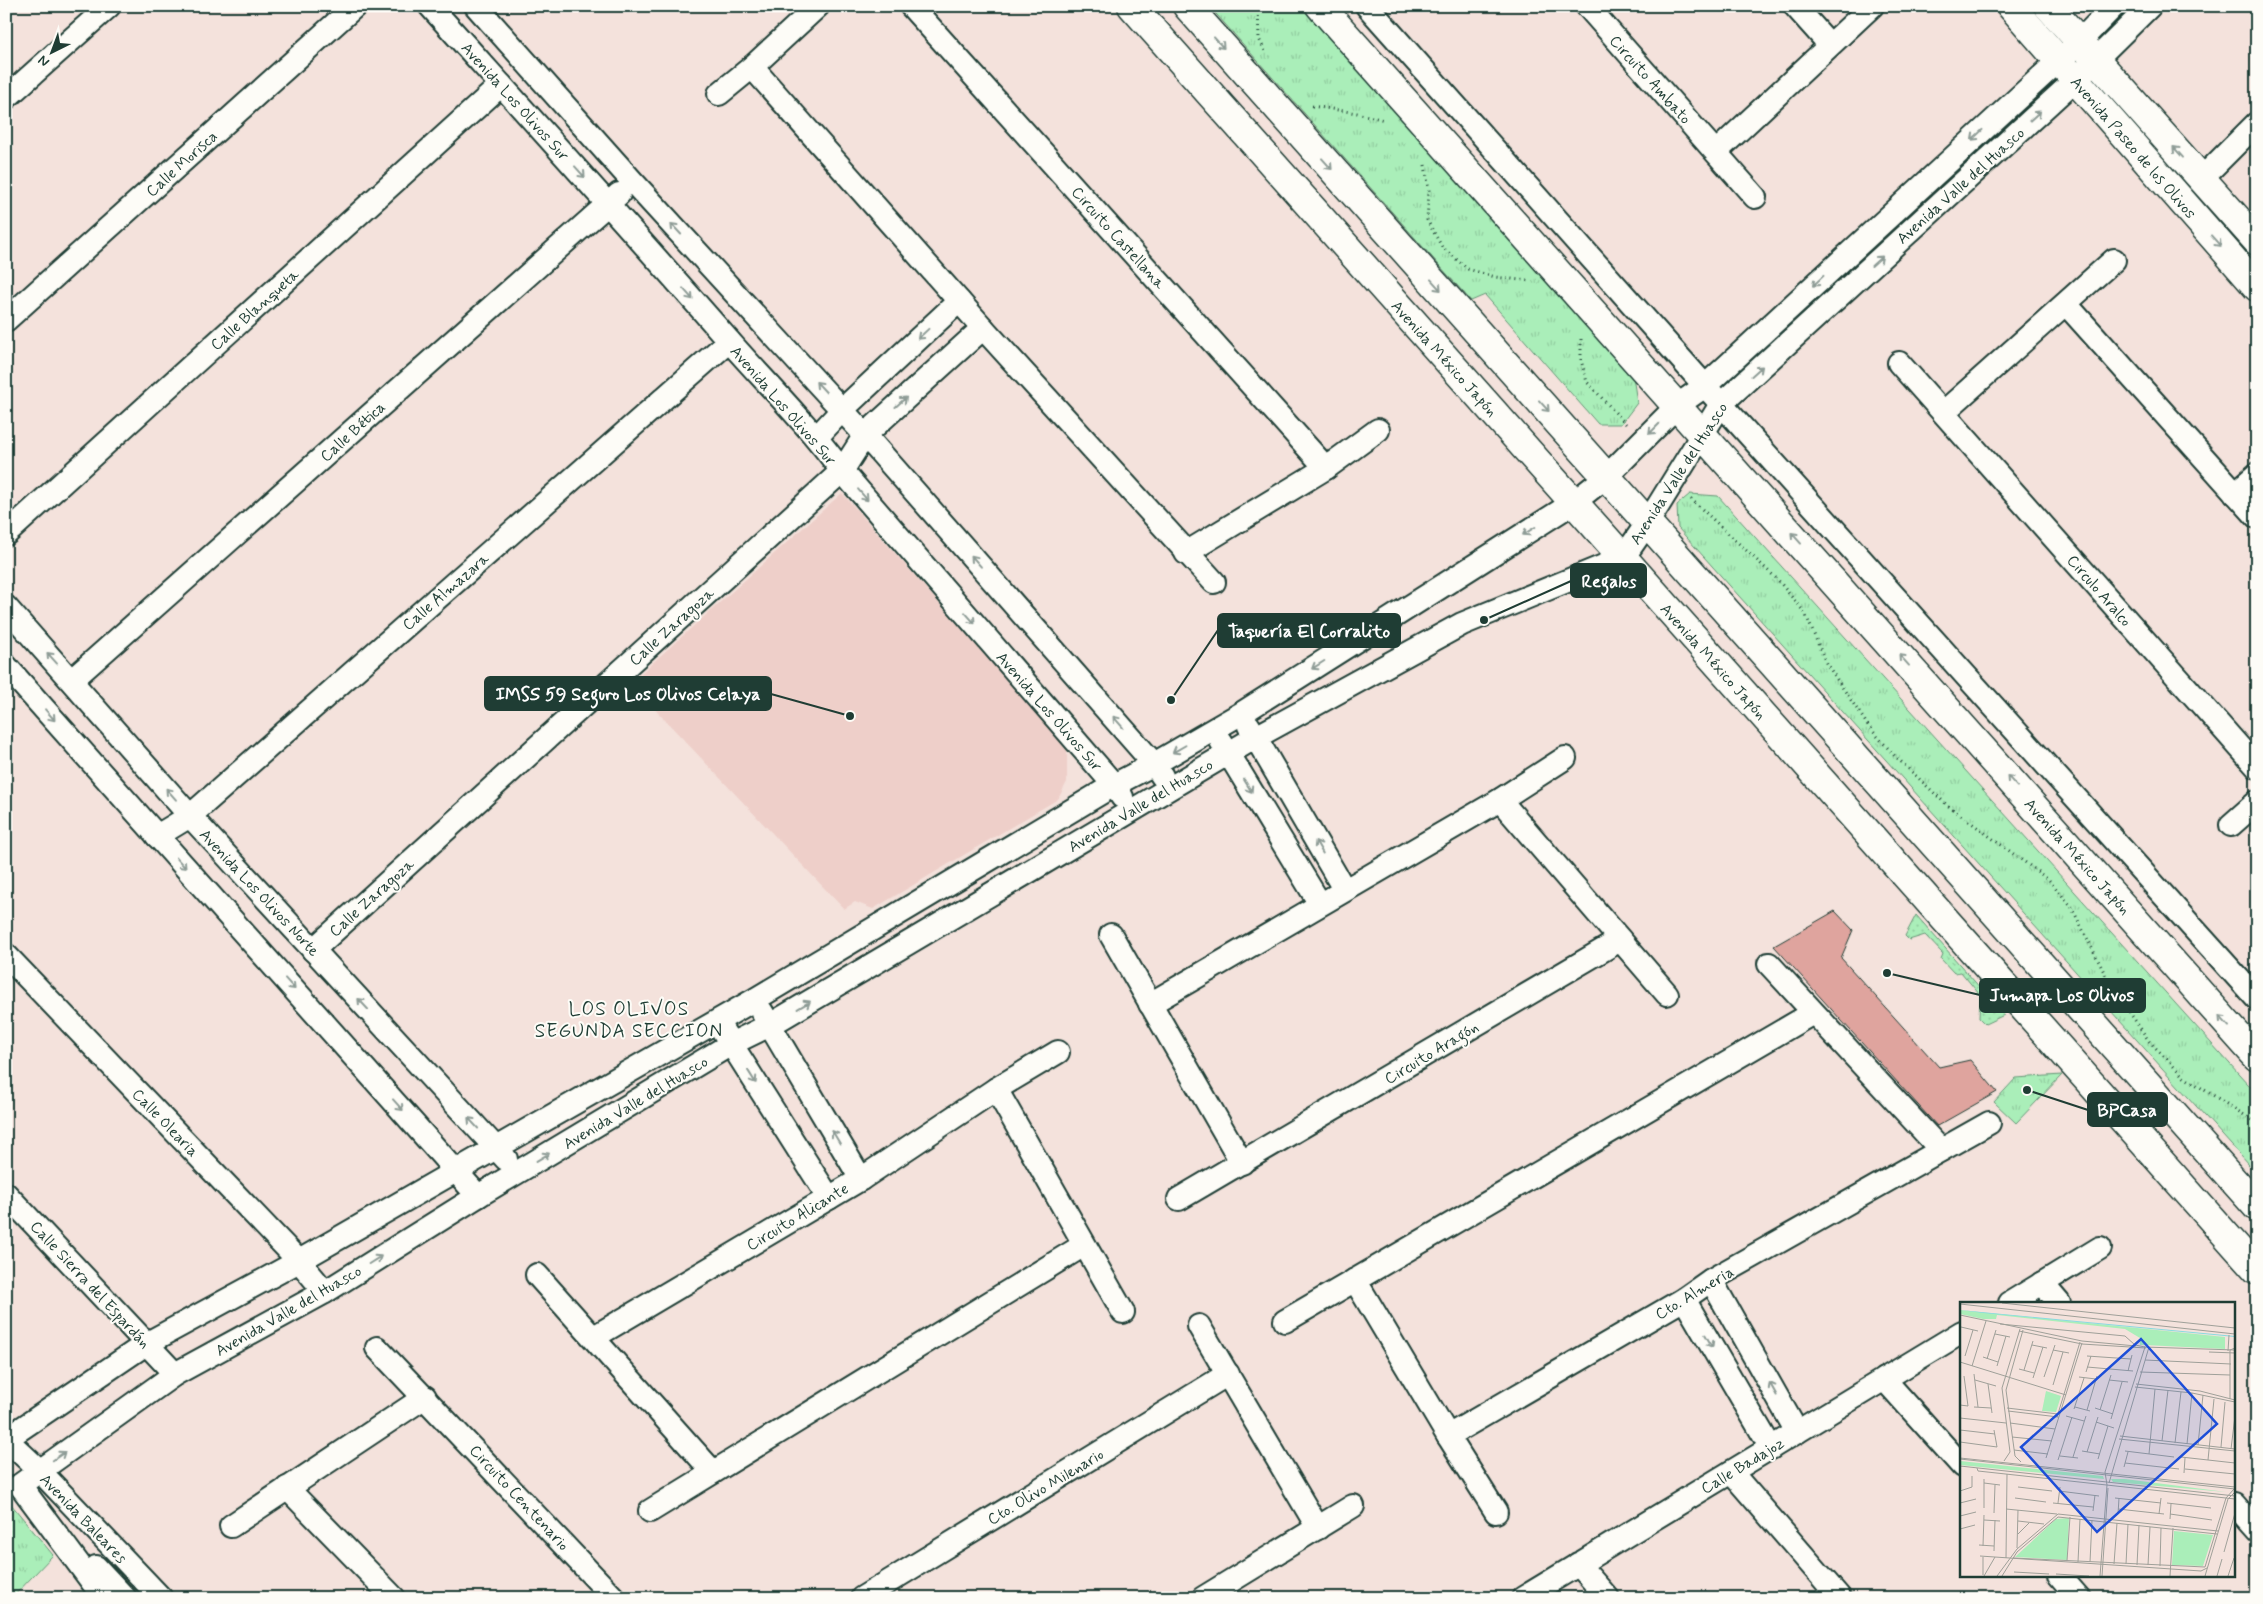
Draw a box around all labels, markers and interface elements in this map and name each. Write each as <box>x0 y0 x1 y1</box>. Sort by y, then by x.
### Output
north arrow <box>28 28 78 78</box>
street label: Circuito Ambato <box>1604 31 1696 129</box>
one-way arrow <box>1213 36 1225 49</box>
street label: Avenida Los Olivos Sur <box>456 38 574 166</box>
text: N <box>34 51 53 71</box>
street label: Avenida Paseo de los Olivos <box>2065 72 2201 224</box>
one-way arrow <box>2029 110 2042 122</box>
street label: Avenida Valle del Huasco <box>1893 123 2030 249</box>
street label: Calle Morisca <box>142 126 222 202</box>
one-way arrow <box>1970 130 1983 141</box>
one-way arrow <box>2172 145 2184 158</box>
one-way arrow <box>1322 157 1333 170</box>
one-way arrow <box>574 165 586 178</box>
street label: Circuito Castellana <box>1066 182 1170 294</box>
one-way arrow <box>670 222 682 235</box>
one-way arrow <box>2210 235 2221 248</box>
one-way arrow <box>1870 255 1883 267</box>
street label: Calle Blanqueta <box>206 264 304 355</box>
one-way arrow <box>1812 275 1825 287</box>
one-way arrow <box>1430 278 1442 291</box>
one-way arrow <box>682 287 693 300</box>
street label: Avenida México Japón <box>1386 296 1502 422</box>
one-way arrow <box>917 328 930 340</box>
street label: Avenida Los Olivos Sur <box>725 342 841 471</box>
one-way arrow <box>1751 365 1763 377</box>
one-way arrow <box>815 381 827 394</box>
street label: Calle Bética <box>316 397 390 467</box>
one-way arrow <box>894 397 907 408</box>
one-way arrow <box>1538 399 1550 412</box>
street label: Avenida Valle del Huasco <box>1625 399 1733 549</box>
one-way arrow <box>1649 422 1661 434</box>
one-way arrow <box>857 489 869 502</box>
one-way arrow <box>1522 525 1536 536</box>
one-way arrow <box>1790 532 1802 545</box>
street label: Calle Almazara <box>398 548 494 636</box>
street label: Circulo Aralco <box>2062 551 2136 631</box>
one-way arrow <box>970 554 981 567</box>
callout: Regalos <box>1571 564 1646 597</box>
text: Regalos <box>1581 570 1637 596</box>
street label: Calle Zaragoza <box>625 583 720 672</box>
street label: Avenida México Japón <box>1655 599 1771 725</box>
one-way arrow <box>964 612 975 625</box>
callout: Taquería El Corralito <box>1218 614 1400 647</box>
text: Taquería El Corralito <box>1228 620 1390 644</box>
street label: Avenida Los Olivos Sur <box>991 648 1107 777</box>
one-way arrow <box>46 652 58 665</box>
one-way arrow <box>1899 654 1910 667</box>
one-way arrow <box>1311 660 1325 670</box>
callout: IMSS 59 Seguro Los Olivos Celaya <box>485 677 771 710</box>
text: IMSS 59 Seguro Los Olivos Celaya <box>496 683 760 709</box>
one-way arrow <box>44 709 56 722</box>
one-way arrow <box>1112 716 1123 729</box>
one-way arrow <box>1173 745 1187 755</box>
street label: Avenida Valle del Huasco <box>1064 755 1217 858</box>
one-way arrow <box>2006 775 2018 788</box>
one-way arrow <box>1243 779 1253 793</box>
one-way arrow <box>165 787 176 800</box>
street label: Avenida México Japón <box>2019 794 2135 920</box>
street label: Avenida Los Olivos Norte <box>194 825 324 962</box>
one-way arrow <box>1314 841 1324 855</box>
street label: Calle Zaragoza <box>325 854 420 943</box>
one-way arrow <box>175 857 187 870</box>
one-way arrow <box>284 978 295 991</box>
callout: Jumapa Los Olivos <box>1980 979 2145 1012</box>
text: Jumapa Los Olivos <box>1990 984 2134 1008</box>
district label: LOS OLIVOS SEGUNDA SECCION <box>535 997 723 1044</box>
one-way arrow <box>357 998 369 1010</box>
one-way arrow <box>797 999 811 1009</box>
one-way arrow <box>2219 1014 2230 1027</box>
street label: Circuito Aragón <box>1381 1017 1483 1090</box>
street label: Avenida Valle del Huasco <box>559 1052 712 1155</box>
one-way arrow <box>748 1070 758 1084</box>
street label: Calle Olearia <box>127 1084 203 1162</box>
callout: BPCasa <box>2088 1093 2167 1126</box>
one-way arrow <box>392 1099 404 1112</box>
text: BPCasa <box>2097 1099 2157 1123</box>
one-way arrow <box>467 1117 479 1130</box>
one-way arrow <box>831 1130 841 1144</box>
one-way arrow <box>536 1152 550 1162</box>
street label: Circuito Alicante <box>743 1179 853 1256</box>
street label: Calle Sierra del Espardán <box>25 1217 155 1353</box>
one-way arrow <box>368 1255 382 1266</box>
street label: Avenida Valle del Huasco <box>212 1261 366 1362</box>
street label: Cto. Almeria <box>1652 1262 1738 1325</box>
inset map <box>1960 1302 2236 1576</box>
one-way arrow <box>1704 1333 1714 1347</box>
one-way arrow <box>1768 1382 1778 1397</box>
street label: Calle Badajoz <box>1697 1433 1788 1499</box>
street label: Circuito Centenario <box>464 1441 574 1555</box>
street label: Cto. Olivo Milenario <box>984 1444 1108 1530</box>
one-way arrow <box>52 1451 66 1461</box>
street label: Avenida Baleares <box>35 1470 131 1569</box>

